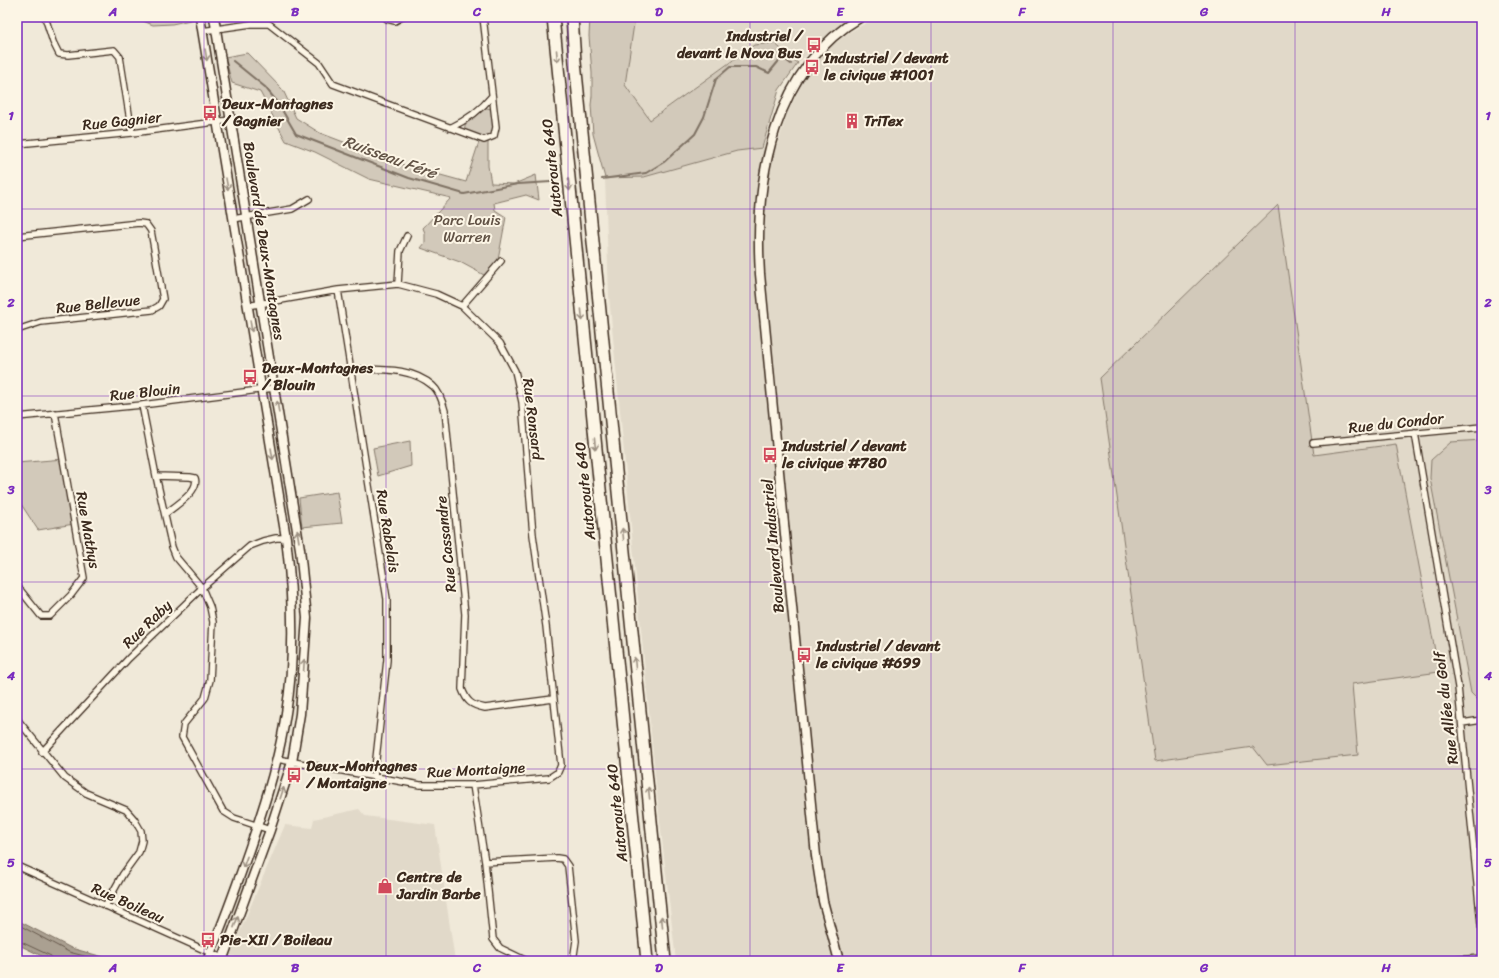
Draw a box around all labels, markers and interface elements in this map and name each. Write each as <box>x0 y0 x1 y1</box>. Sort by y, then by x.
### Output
text: A <box>108 0 117 23</box>
text: B <box>291 0 300 23</box>
text: C <box>472 0 482 23</box>
text: D <box>655 0 663 23</box>
text: E <box>836 0 845 23</box>
text: F <box>1017 0 1026 23</box>
text: G <box>1199 0 1209 23</box>
text: H <box>1380 0 1391 23</box>
place label: Industriel / devant le Nova Bus <box>677 23 805 66</box>
bus stop icon: Industriel / devant le Nova Bus <box>805 36 823 54</box>
place label: Industriel / devant le civique #1001 <box>823 45 949 88</box>
one-way arrow <box>202 49 210 62</box>
one-way arrow <box>553 49 560 62</box>
bus stop icon: Industriel / devant le civique #1001 <box>803 58 821 76</box>
place label: Deux-Montagnes / Gagnier <box>221 91 334 134</box>
text: 1 <box>8 104 14 127</box>
street label: Rue Gagnier <box>81 104 164 138</box>
bus stop icon: Deux-Montagnes / Gagnier <box>201 104 219 122</box>
text: 1 <box>1485 104 1491 127</box>
place label: TriTex <box>864 108 905 134</box>
building icon: TriTex <box>843 112 861 130</box>
street label: Autoroute 640 <box>534 118 570 219</box>
water label: Ruisseau Féré <box>339 127 443 188</box>
street label: Boulevard de Deux-Montagnes <box>235 140 293 342</box>
one-way arrow <box>224 177 232 190</box>
one-way arrow <box>566 178 573 191</box>
park label: Parc Louis Warren <box>433 207 501 250</box>
street label: Rue Bellevue <box>55 287 141 321</box>
text: 2 <box>6 291 15 314</box>
text: 2 <box>1483 291 1492 314</box>
one-way arrow <box>578 308 586 321</box>
one-way arrow <box>247 319 255 332</box>
place label: Deux-Montagnes / Blouin <box>261 355 374 398</box>
bus stop icon: Deux-Montagnes / Blouin <box>241 368 259 386</box>
street label: Rue Blouin <box>109 375 181 409</box>
street label: Rue Ronsard <box>515 377 551 462</box>
one-way arrow <box>274 401 282 414</box>
street label: Rue du Condor <box>1347 405 1446 441</box>
place label: Industriel / devant le civique #780 <box>781 433 907 476</box>
one-way arrow <box>591 437 599 450</box>
street label: Autoroute 640 <box>567 441 603 542</box>
bus stop icon: Industriel / devant le civique #780 <box>761 446 779 464</box>
one-way arrow <box>268 447 276 460</box>
street label: Boulevard Industriel <box>754 477 792 614</box>
text: 3 <box>6 478 15 501</box>
text: 3 <box>1483 478 1492 501</box>
street label: Rue Rabelais <box>369 488 407 575</box>
street label: Rue Mathys <box>68 489 108 571</box>
street label: Rue Cassandre <box>428 494 464 594</box>
one-way arrow <box>619 528 626 541</box>
one-way arrow <box>294 530 302 543</box>
street label: Rue Raby <box>116 593 178 655</box>
place label: Industriel / devant le civique #699 <box>815 633 941 676</box>
bus stop icon: Industriel / devant le civique #699 <box>795 646 813 664</box>
street label: Rue Allée du Golf <box>1426 649 1466 766</box>
one-way arrow <box>632 657 639 670</box>
one-way arrow <box>300 659 308 672</box>
text: 4 <box>6 664 16 687</box>
text: 4 <box>1483 664 1493 687</box>
place label: Deux-Montagnes / Montaigne <box>305 753 418 796</box>
street label: Rue Montaigne <box>426 754 526 786</box>
street label: Autoroute 640 <box>599 763 635 864</box>
bus stop icon: Deux-Montagnes / Montaigne <box>285 766 303 784</box>
one-way arrow <box>279 787 286 800</box>
one-way arrow <box>645 787 652 800</box>
text: 5 <box>7 851 15 874</box>
text: 5 <box>1484 851 1492 874</box>
one-way arrow <box>240 855 248 867</box>
place label: Centre de Jardin Barbe <box>396 864 481 907</box>
street label: Rue Boileau <box>87 875 169 931</box>
shop icon: Centre de Jardin Barbe <box>376 877 394 895</box>
one-way arrow <box>233 916 241 928</box>
one-way arrow <box>658 916 665 929</box>
place label: Pie-XII / Boileau <box>220 927 333 953</box>
bus stop icon: Pie-XII / Boileau <box>199 931 217 949</box>
text: A <box>108 956 117 978</box>
text: B <box>291 956 300 978</box>
text: C <box>472 956 482 978</box>
text: D <box>655 956 663 978</box>
text: E <box>836 956 845 978</box>
text: F <box>1017 956 1026 978</box>
text: G <box>1199 956 1209 978</box>
text: H <box>1380 956 1391 978</box>

